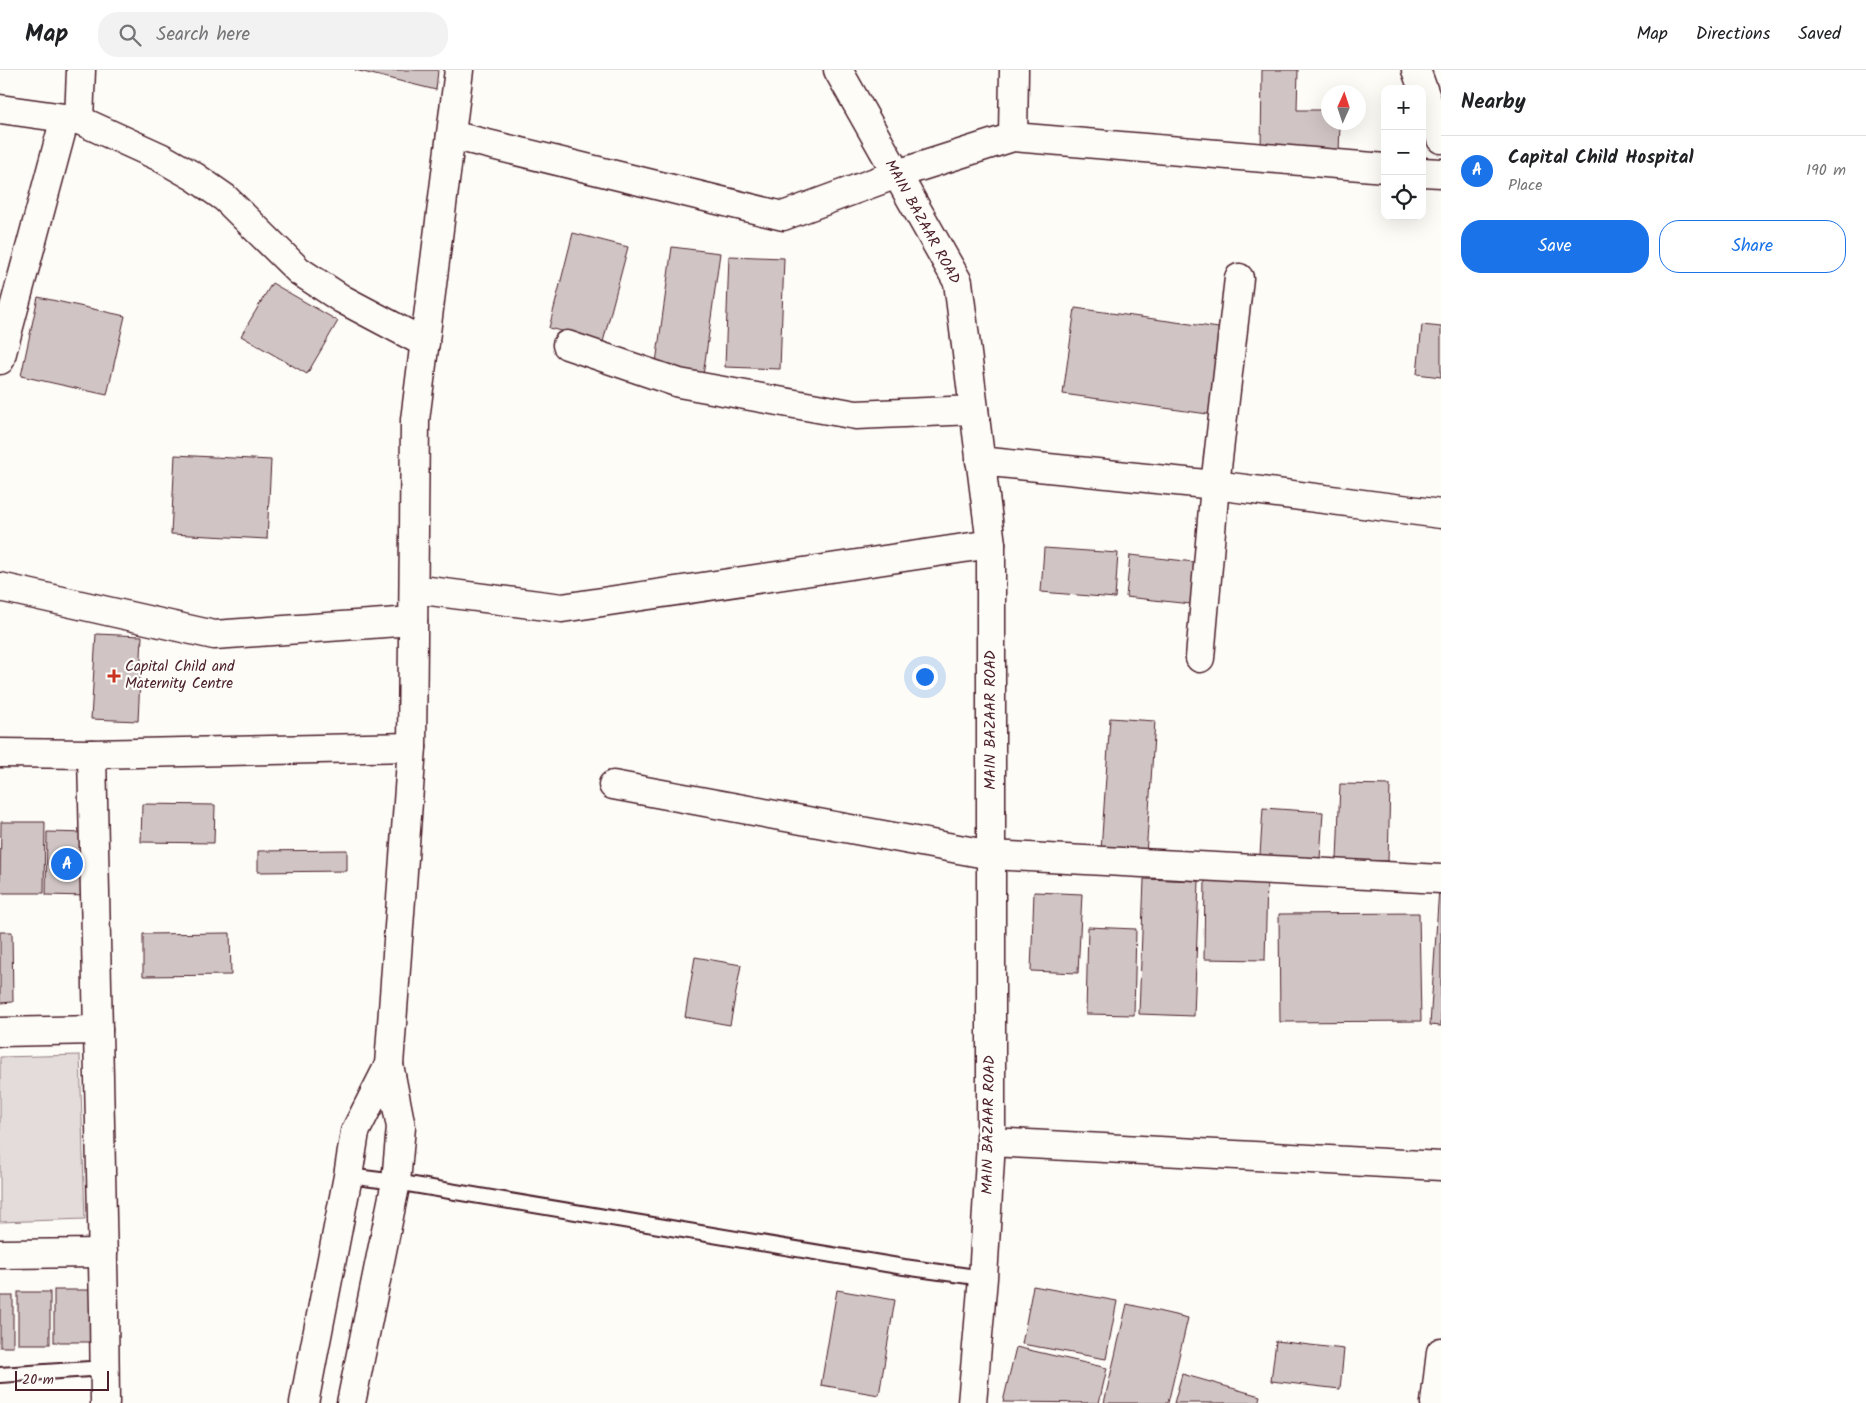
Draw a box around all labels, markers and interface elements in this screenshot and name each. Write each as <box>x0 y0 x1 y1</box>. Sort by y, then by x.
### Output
search box <box>98 12 448 57</box>
text: Map <box>25 15 68 54</box>
text: Search here <box>156 20 250 50</box>
text: Map <box>1636 20 1668 49</box>
text: Directions <box>1696 20 1770 49</box>
text: Saved <box>1798 20 1841 49</box>
icon: search <box>116 21 144 49</box>
north arrow <box>1321 85 1366 130</box>
map controls <box>1381 85 1426 220</box>
button: + <box>1381 85 1426 130</box>
text: Nearby <box>1461 86 1526 119</box>
button: − <box>1381 130 1426 175</box>
text: Capital Child Hospital <box>1508 143 1694 173</box>
street label: MAIN BAZAAR ROAD <box>878 155 966 289</box>
text: A <box>1472 158 1482 183</box>
text: 190 m <box>1806 158 1846 183</box>
text: Place <box>1508 173 1542 198</box>
button: locate <box>1381 175 1426 220</box>
button: Save <box>1461 220 1649 273</box>
button: Share <box>1659 220 1846 273</box>
street label: MAIN BAZAAR ROAD <box>979 650 1003 790</box>
place label: Capital Child and Maternity Centre <box>125 655 235 696</box>
your location <box>912 664 938 690</box>
marker: Capital Child and Maternity Centre <box>107 669 121 683</box>
pin: A <box>51 845 83 883</box>
street label: MAIN BAZAAR ROAD <box>976 1055 1002 1195</box>
scale bar <box>15 1368 109 1391</box>
text: 20 m <box>22 1369 54 1391</box>

